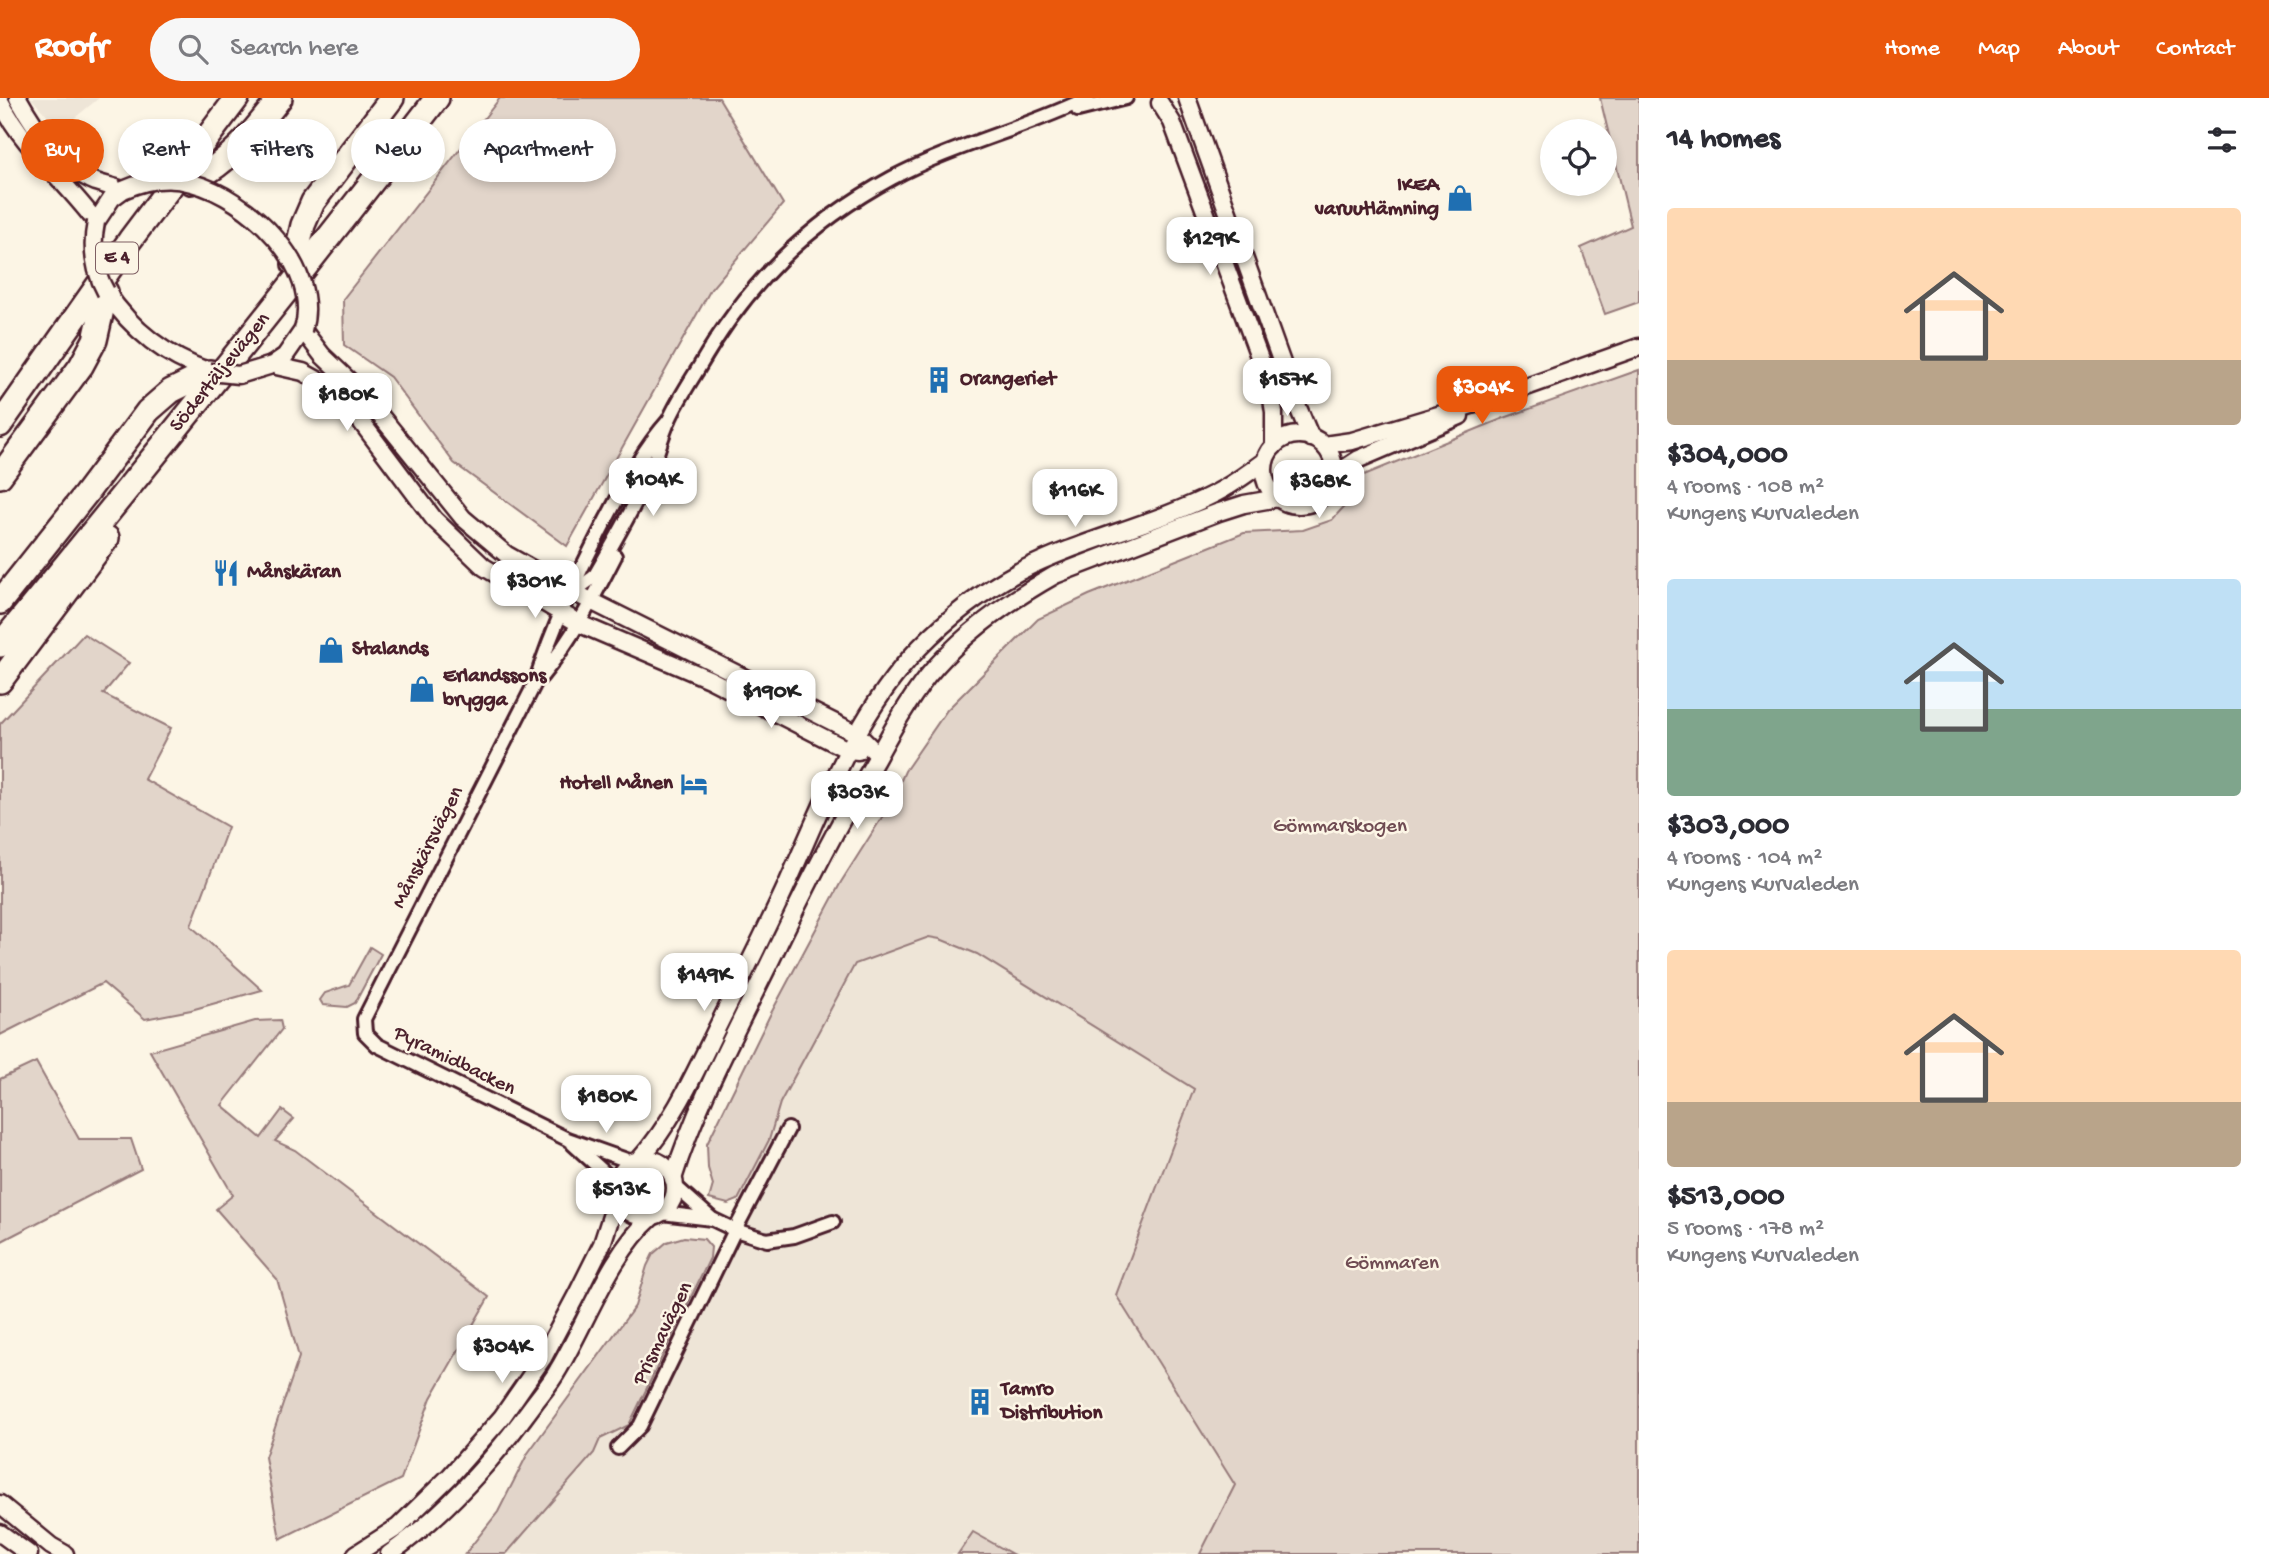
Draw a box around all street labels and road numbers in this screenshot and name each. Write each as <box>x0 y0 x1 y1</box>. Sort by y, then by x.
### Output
road number: E 4 <box>96 242 138 274</box>
street label: Södertäljevägen <box>165 308 277 438</box>
street label: Månskärsvägen <box>387 783 471 913</box>
street label: Pyramidbacken <box>388 1021 519 1102</box>
street label: Prismavägen <box>628 1278 700 1391</box>

